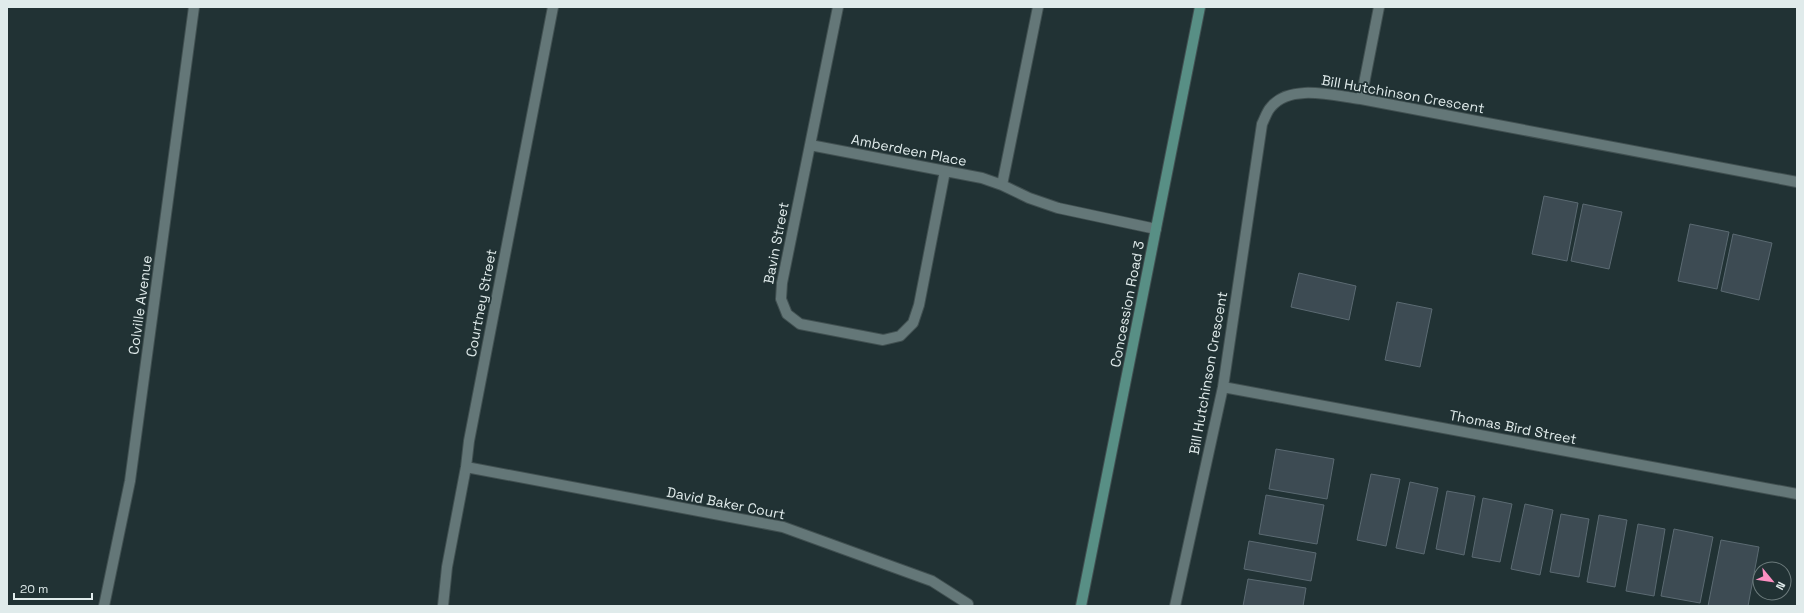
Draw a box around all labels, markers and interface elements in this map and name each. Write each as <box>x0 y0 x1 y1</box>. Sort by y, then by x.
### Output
street label: Bill Hutchinson Crescent <box>1320 71 1486 117</box>
street label: Amberdeen Place <box>850 130 968 170</box>
street label: Bavin Street <box>759 201 793 285</box>
street label: Concession Road 3 <box>1106 239 1148 369</box>
street label: Courtney Street <box>462 247 500 359</box>
street label: Colville Avenue <box>124 254 156 356</box>
street label: Bill Hutchinson Crescent <box>1185 290 1231 456</box>
street label: Thomas Bird Street <box>1448 406 1578 448</box>
street label: David Baker Court <box>665 483 787 523</box>
north arrow <box>1752 561 1792 601</box>
scale bar <box>14 575 92 601</box>
text: N <box>1773 579 1789 592</box>
text: 20 m <box>20 581 48 597</box>

